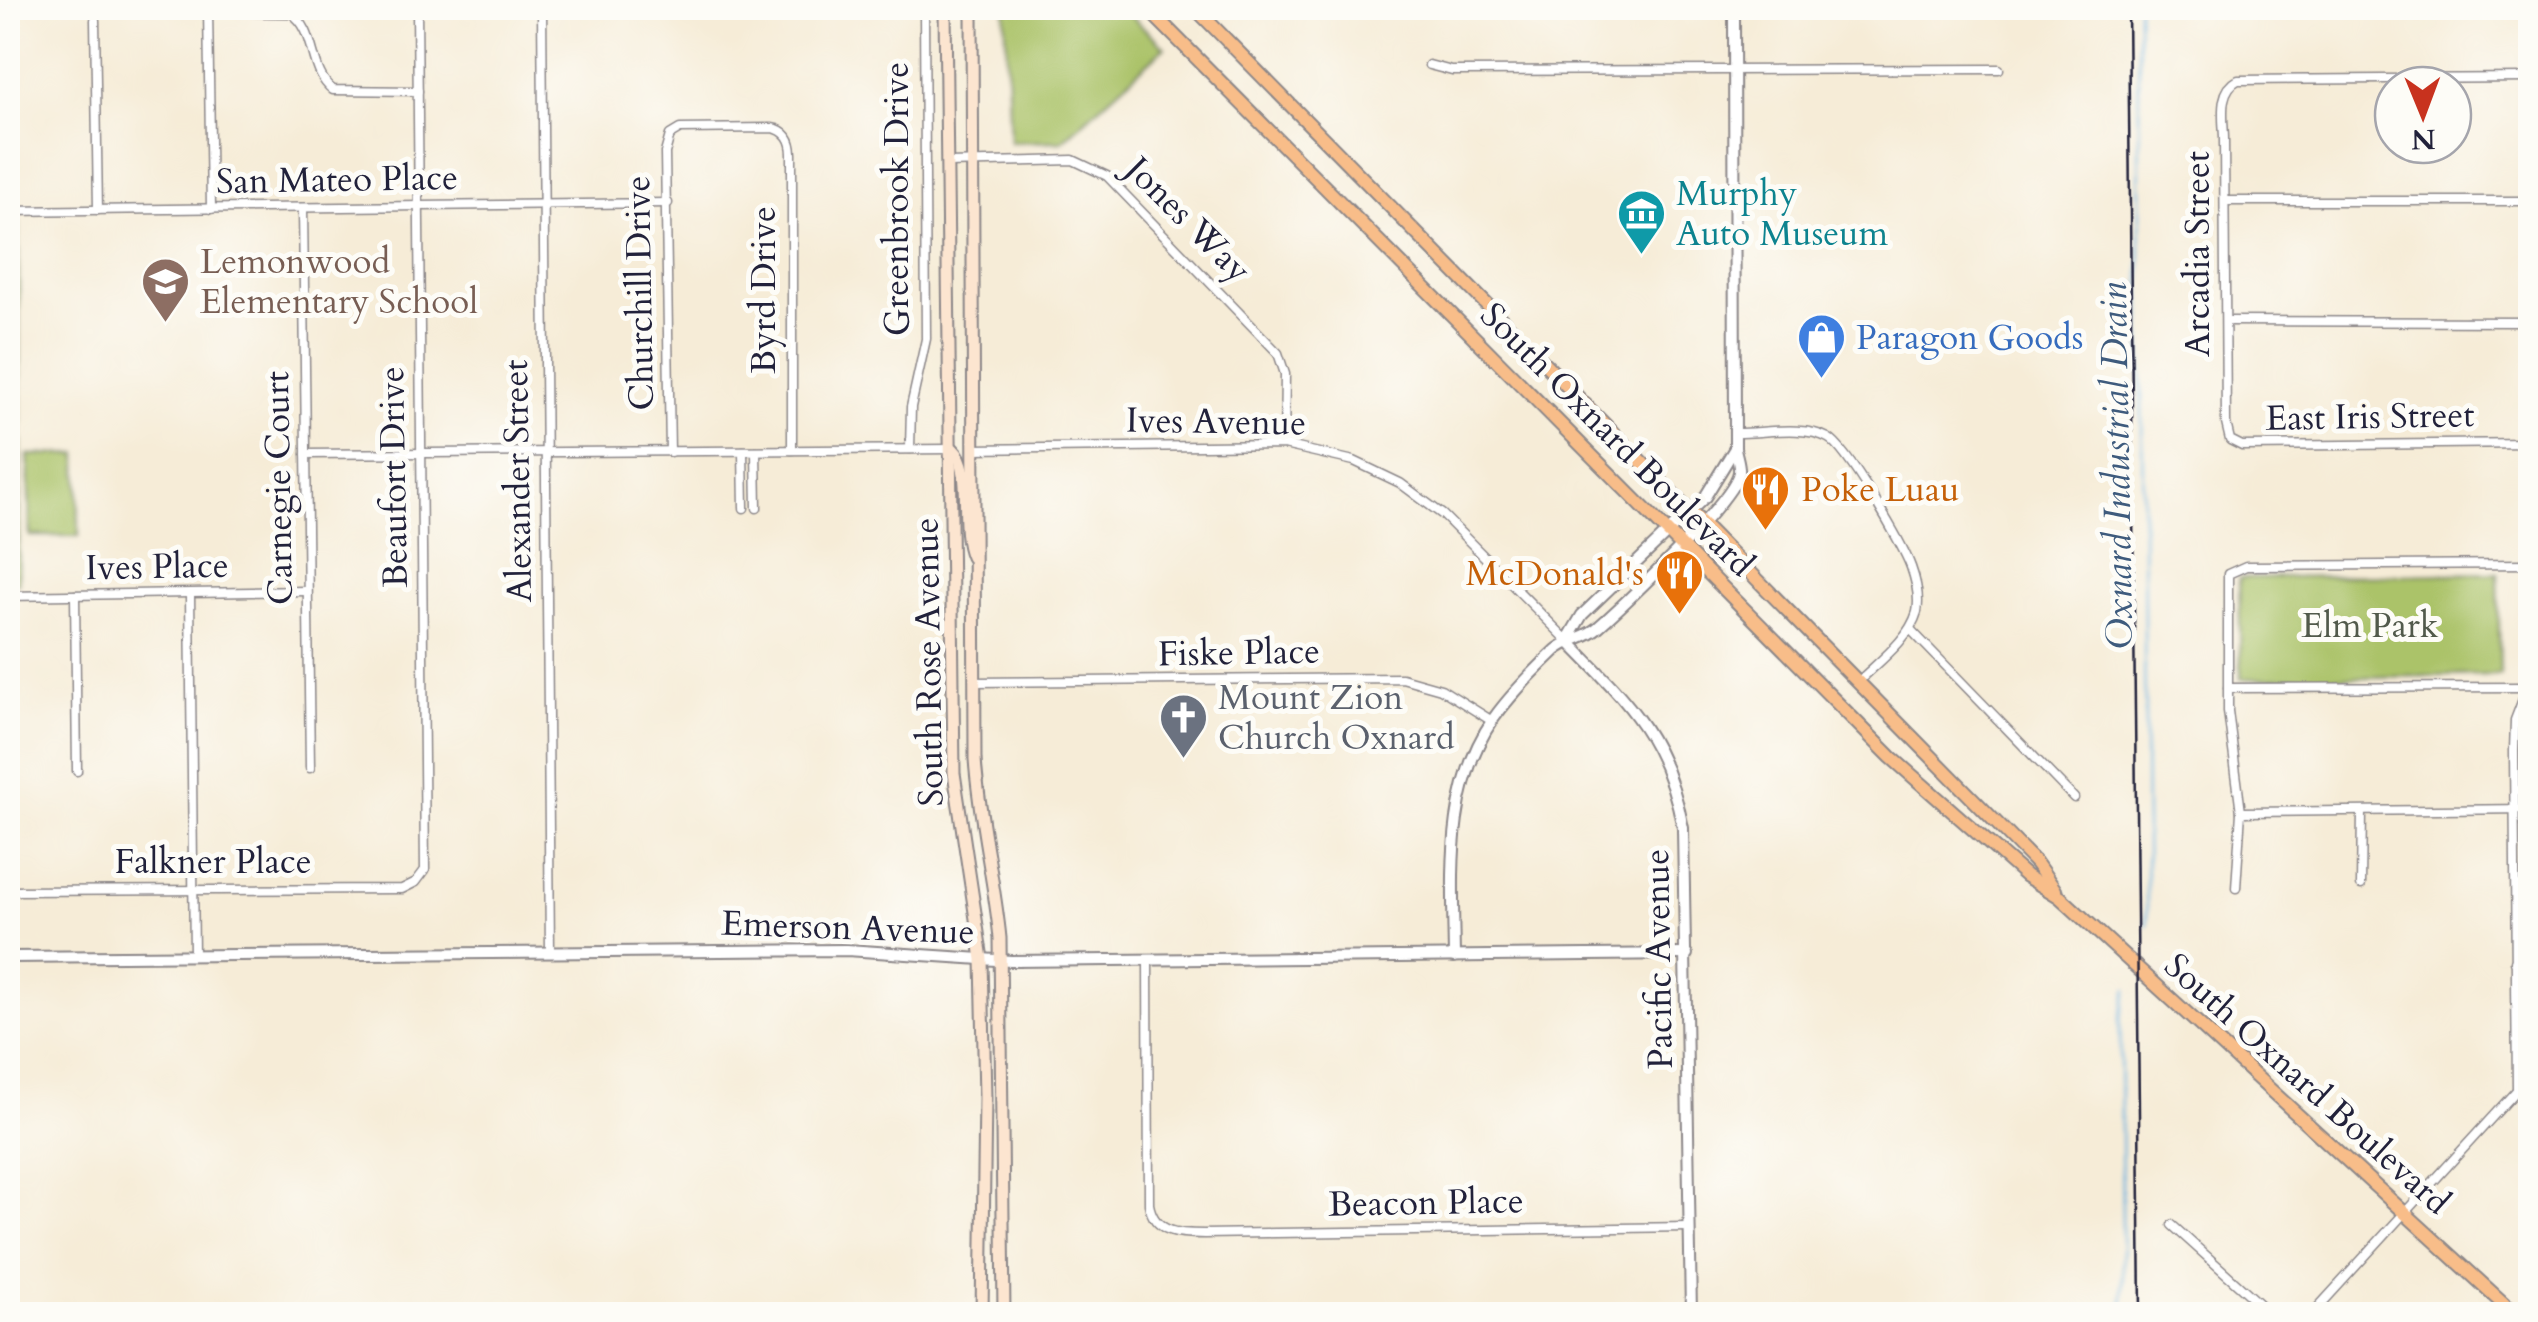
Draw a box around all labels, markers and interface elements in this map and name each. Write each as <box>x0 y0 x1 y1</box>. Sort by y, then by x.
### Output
street label: Greenbrook Drive <box>873 62 921 336</box>
north arrow <box>2373 65 2473 165</box>
text: N <box>2411 120 2436 158</box>
street label: Jones Way <box>1111 143 1262 294</box>
street label: Arcadia Street <box>2174 151 2222 357</box>
street label: San Mateo Place <box>216 154 458 206</box>
place label: Murphy Auto Museum <box>1676 170 1888 258</box>
street label: Churchill Drive <box>614 175 666 411</box>
museum icon: Murphy Auto Museum <box>1615 188 1667 256</box>
street label: Byrd Drive <box>740 206 788 374</box>
place label: Lemonwood Elementary School <box>200 238 478 326</box>
school or university icon: Lemonwood Elementary School <box>139 256 191 324</box>
water label: Oxnard Industrial Drain <box>2088 281 2146 650</box>
street label: South Oxnard Boulevard <box>1469 292 1765 588</box>
shop icon: Paragon Goods <box>1795 312 1847 380</box>
place label: Paragon Goods <box>1856 314 2083 362</box>
street label: Alexander Street <box>492 359 544 603</box>
street label: Beaufort Drive <box>368 366 420 588</box>
street label: Carnegie Court <box>253 371 305 605</box>
street label: East Iris Street <box>2265 391 2475 443</box>
street label: Ives Avenue <box>1126 396 1306 448</box>
restaurant icon: Poke Luau <box>1740 464 1792 532</box>
place label: Poke Luau <box>1801 466 1959 514</box>
street label: South Rose Avenue <box>902 517 956 807</box>
street label: Ives Place <box>85 542 229 592</box>
restaurant icon: McDonald's <box>1653 548 1705 616</box>
place label: McDonald's <box>1466 550 1644 598</box>
park label: Elm Park <box>2302 602 2439 650</box>
street label: Fiske Place <box>1158 628 1320 678</box>
place label: Mount Zion Church Oxnard <box>1218 674 1455 762</box>
church icon: Mount Zion Church Oxnard <box>1157 692 1209 760</box>
street label: Falkner Place <box>114 838 312 886</box>
street label: Pacific Avenue <box>1633 849 1685 1069</box>
street label: Emerson Avenue <box>721 900 975 956</box>
street label: South Oxnard Boulevard <box>2154 942 2461 1226</box>
street label: Beacon Place <box>1328 1177 1524 1229</box>

